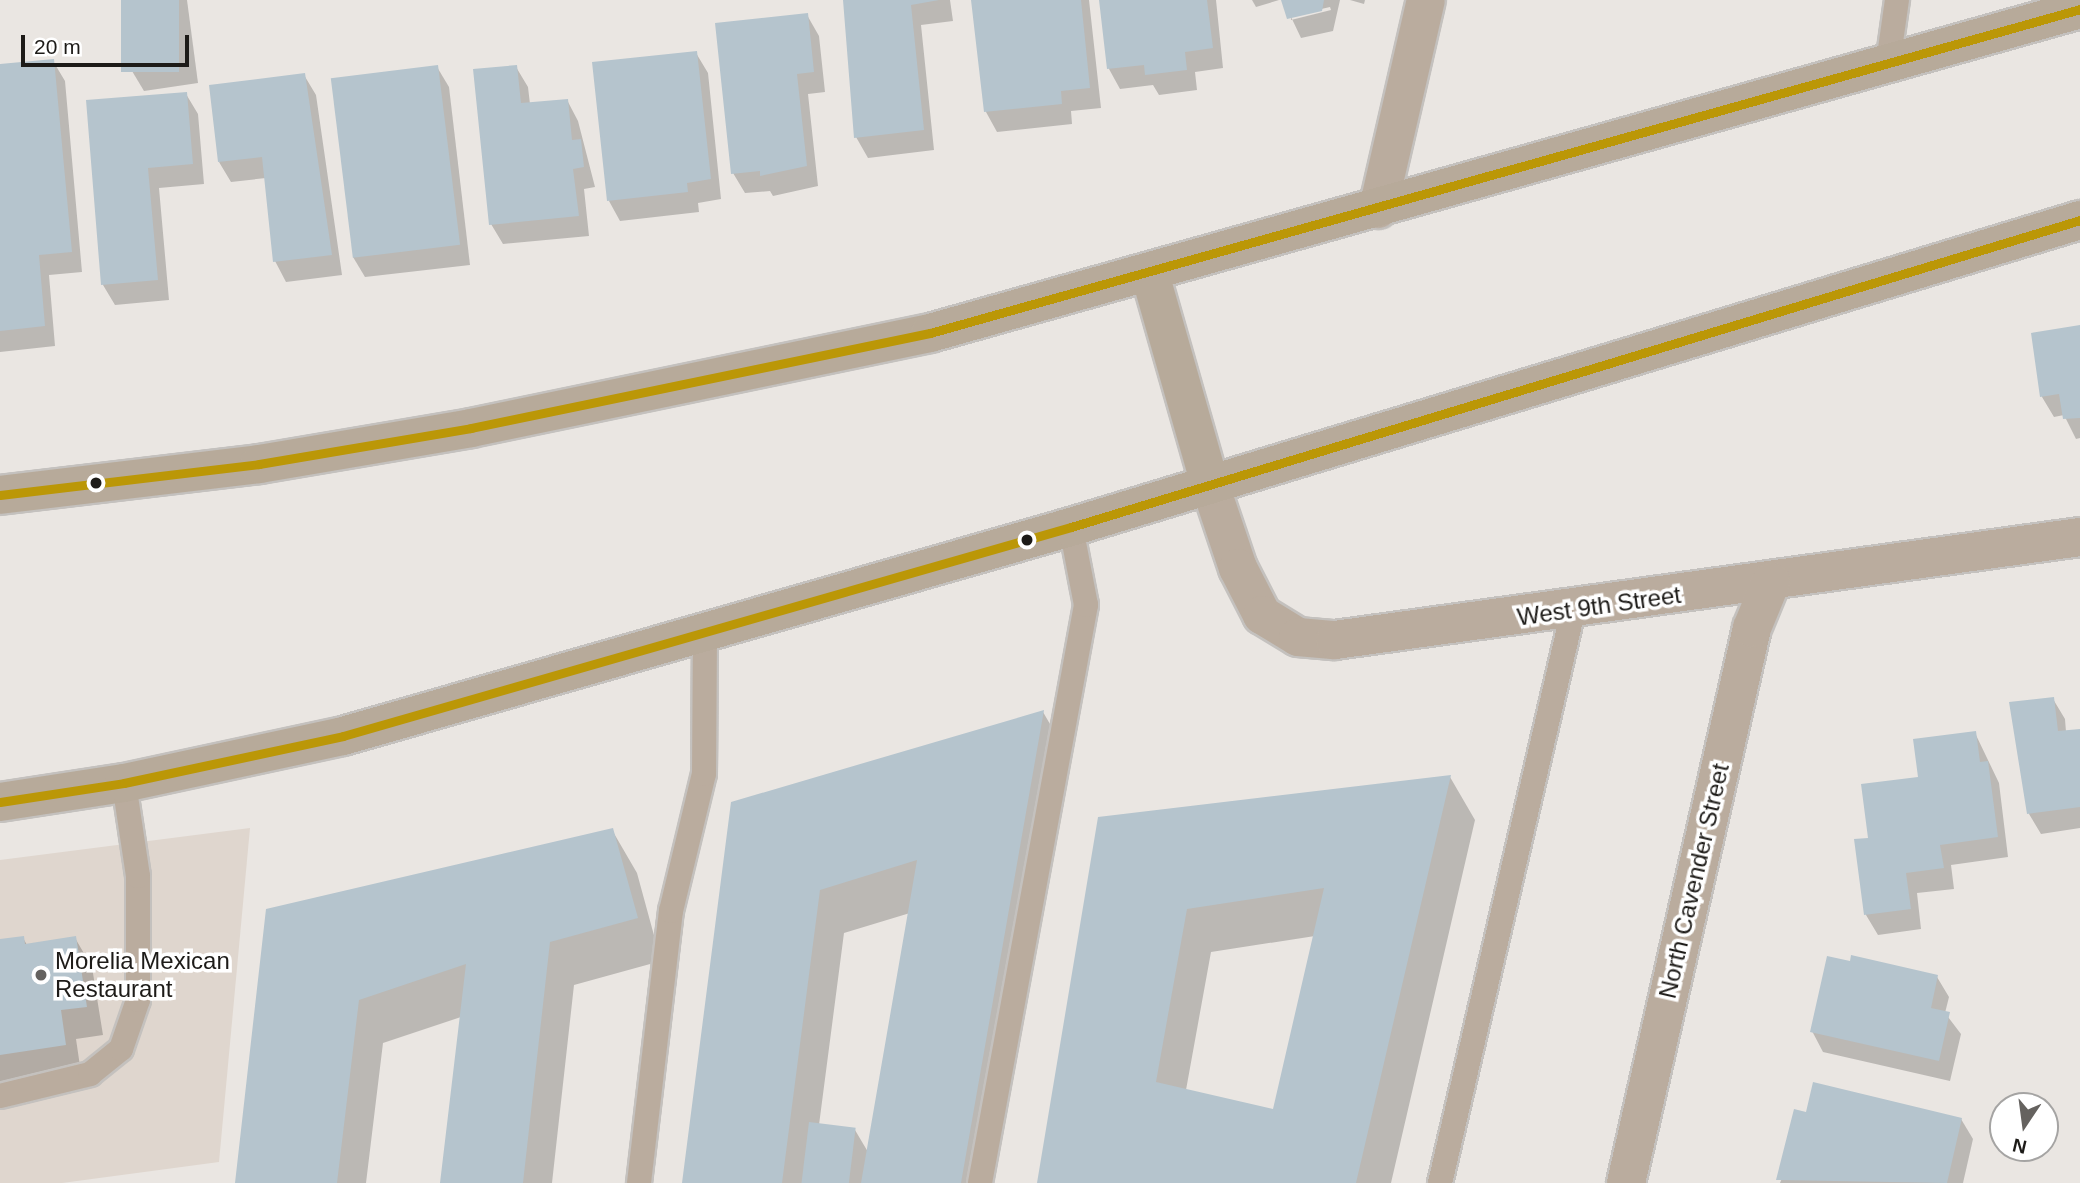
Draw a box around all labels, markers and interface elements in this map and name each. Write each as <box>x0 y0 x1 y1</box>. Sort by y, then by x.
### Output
scale bar <box>24 21 192 65</box>
text: 20 m <box>34 35 81 58</box>
unlabelled marker <box>89 476 103 490</box>
unlabelled marker <box>1020 533 1034 547</box>
street label: West 9th Street <box>1515 580 1683 632</box>
street label: North Cavender Street <box>1653 761 1735 1001</box>
place label: Morelia Mexican Restaurant <box>55 947 230 1003</box>
marker: Morelia Mexican Restaurant <box>33 967 49 983</box>
north arrow <box>1989 1092 2059 1162</box>
text: N <box>2011 1134 2029 1158</box>

